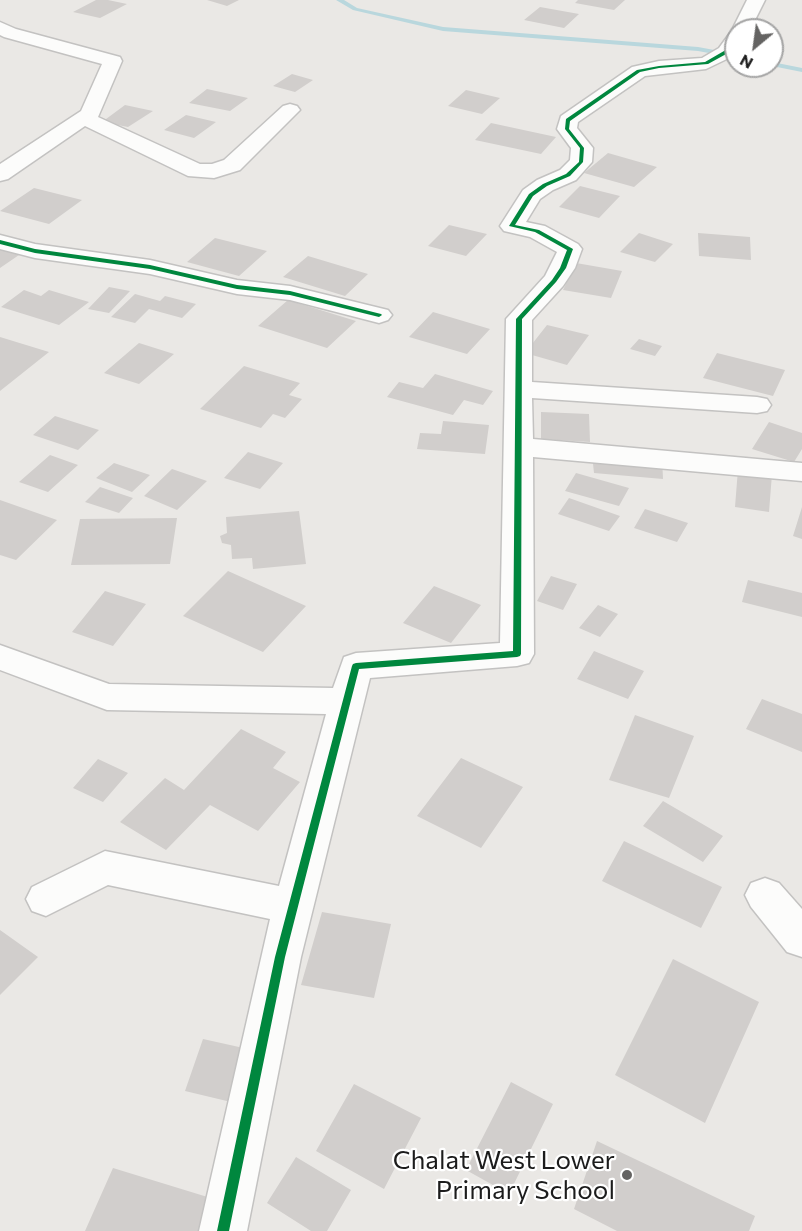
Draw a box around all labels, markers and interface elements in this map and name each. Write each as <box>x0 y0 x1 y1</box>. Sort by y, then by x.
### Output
north arrow <box>724 18 784 78</box>
text: N <box>736 51 756 74</box>
place label: Chalat West Lower Primary School <box>393 1144 615 1206</box>
marker: Chalat West Lower Primary School <box>620 1168 634 1182</box>

